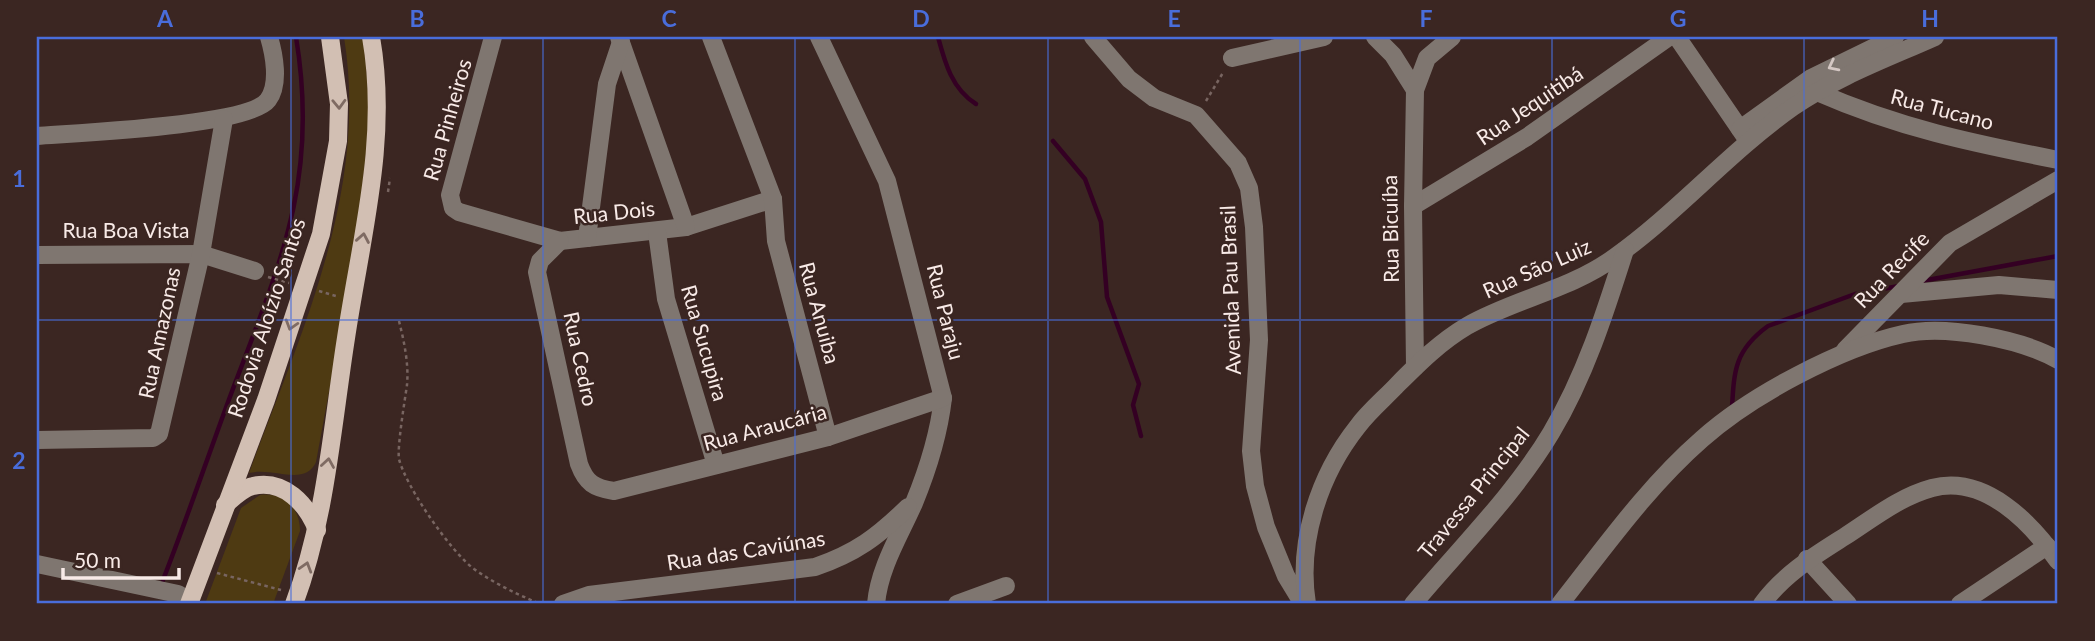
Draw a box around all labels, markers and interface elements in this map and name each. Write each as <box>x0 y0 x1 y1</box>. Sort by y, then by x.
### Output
text: A <box>156 4 174 32</box>
text: B <box>409 4 425 32</box>
text: C <box>661 4 677 32</box>
text: D <box>912 4 930 32</box>
text: E <box>1167 4 1181 32</box>
text: F <box>1419 4 1433 32</box>
text: G <box>1670 4 1686 32</box>
text: H <box>1921 4 1939 32</box>
street label: Rua Pinheiros <box>417 56 476 183</box>
one-way arrow <box>1828 57 1840 71</box>
street label: Rua Jequitibá <box>1471 60 1587 149</box>
street label: Rua Tucano <box>1888 83 1997 134</box>
one-way arrow <box>331 99 346 110</box>
text: 1 <box>12 164 26 192</box>
street label: Rua Bicuíba <box>1376 175 1403 283</box>
street label: Rua Dois <box>572 195 656 228</box>
street label: Avenida Pau Brasil <box>1214 205 1245 375</box>
street label: Rodovia Aloízio Santos <box>221 215 310 420</box>
street label: Rua Boa Vista <box>63 217 189 242</box>
street label: Rua Recife <box>1848 225 1934 313</box>
one-way arrow <box>355 232 370 244</box>
street label: Rua São Luiz <box>1478 233 1594 303</box>
street label: Rua Anuiba <box>795 259 846 366</box>
street label: Rua Paraju <box>923 261 970 362</box>
street label: Rua Amazonas <box>132 265 185 401</box>
street label: Rua Sucupira <box>677 282 734 404</box>
street label: Rua Cedro <box>559 309 604 408</box>
one-way arrow <box>284 319 299 331</box>
street label: Rua Araucária <box>700 398 829 455</box>
street label: Travessa Principal <box>1412 421 1534 563</box>
text: 2 <box>12 446 26 474</box>
one-way arrow <box>320 457 335 469</box>
street label: Rua das Caviúnas <box>665 525 827 574</box>
scale bar <box>63 536 178 580</box>
text: 50 m <box>74 547 121 572</box>
one-way arrow <box>297 562 312 574</box>

